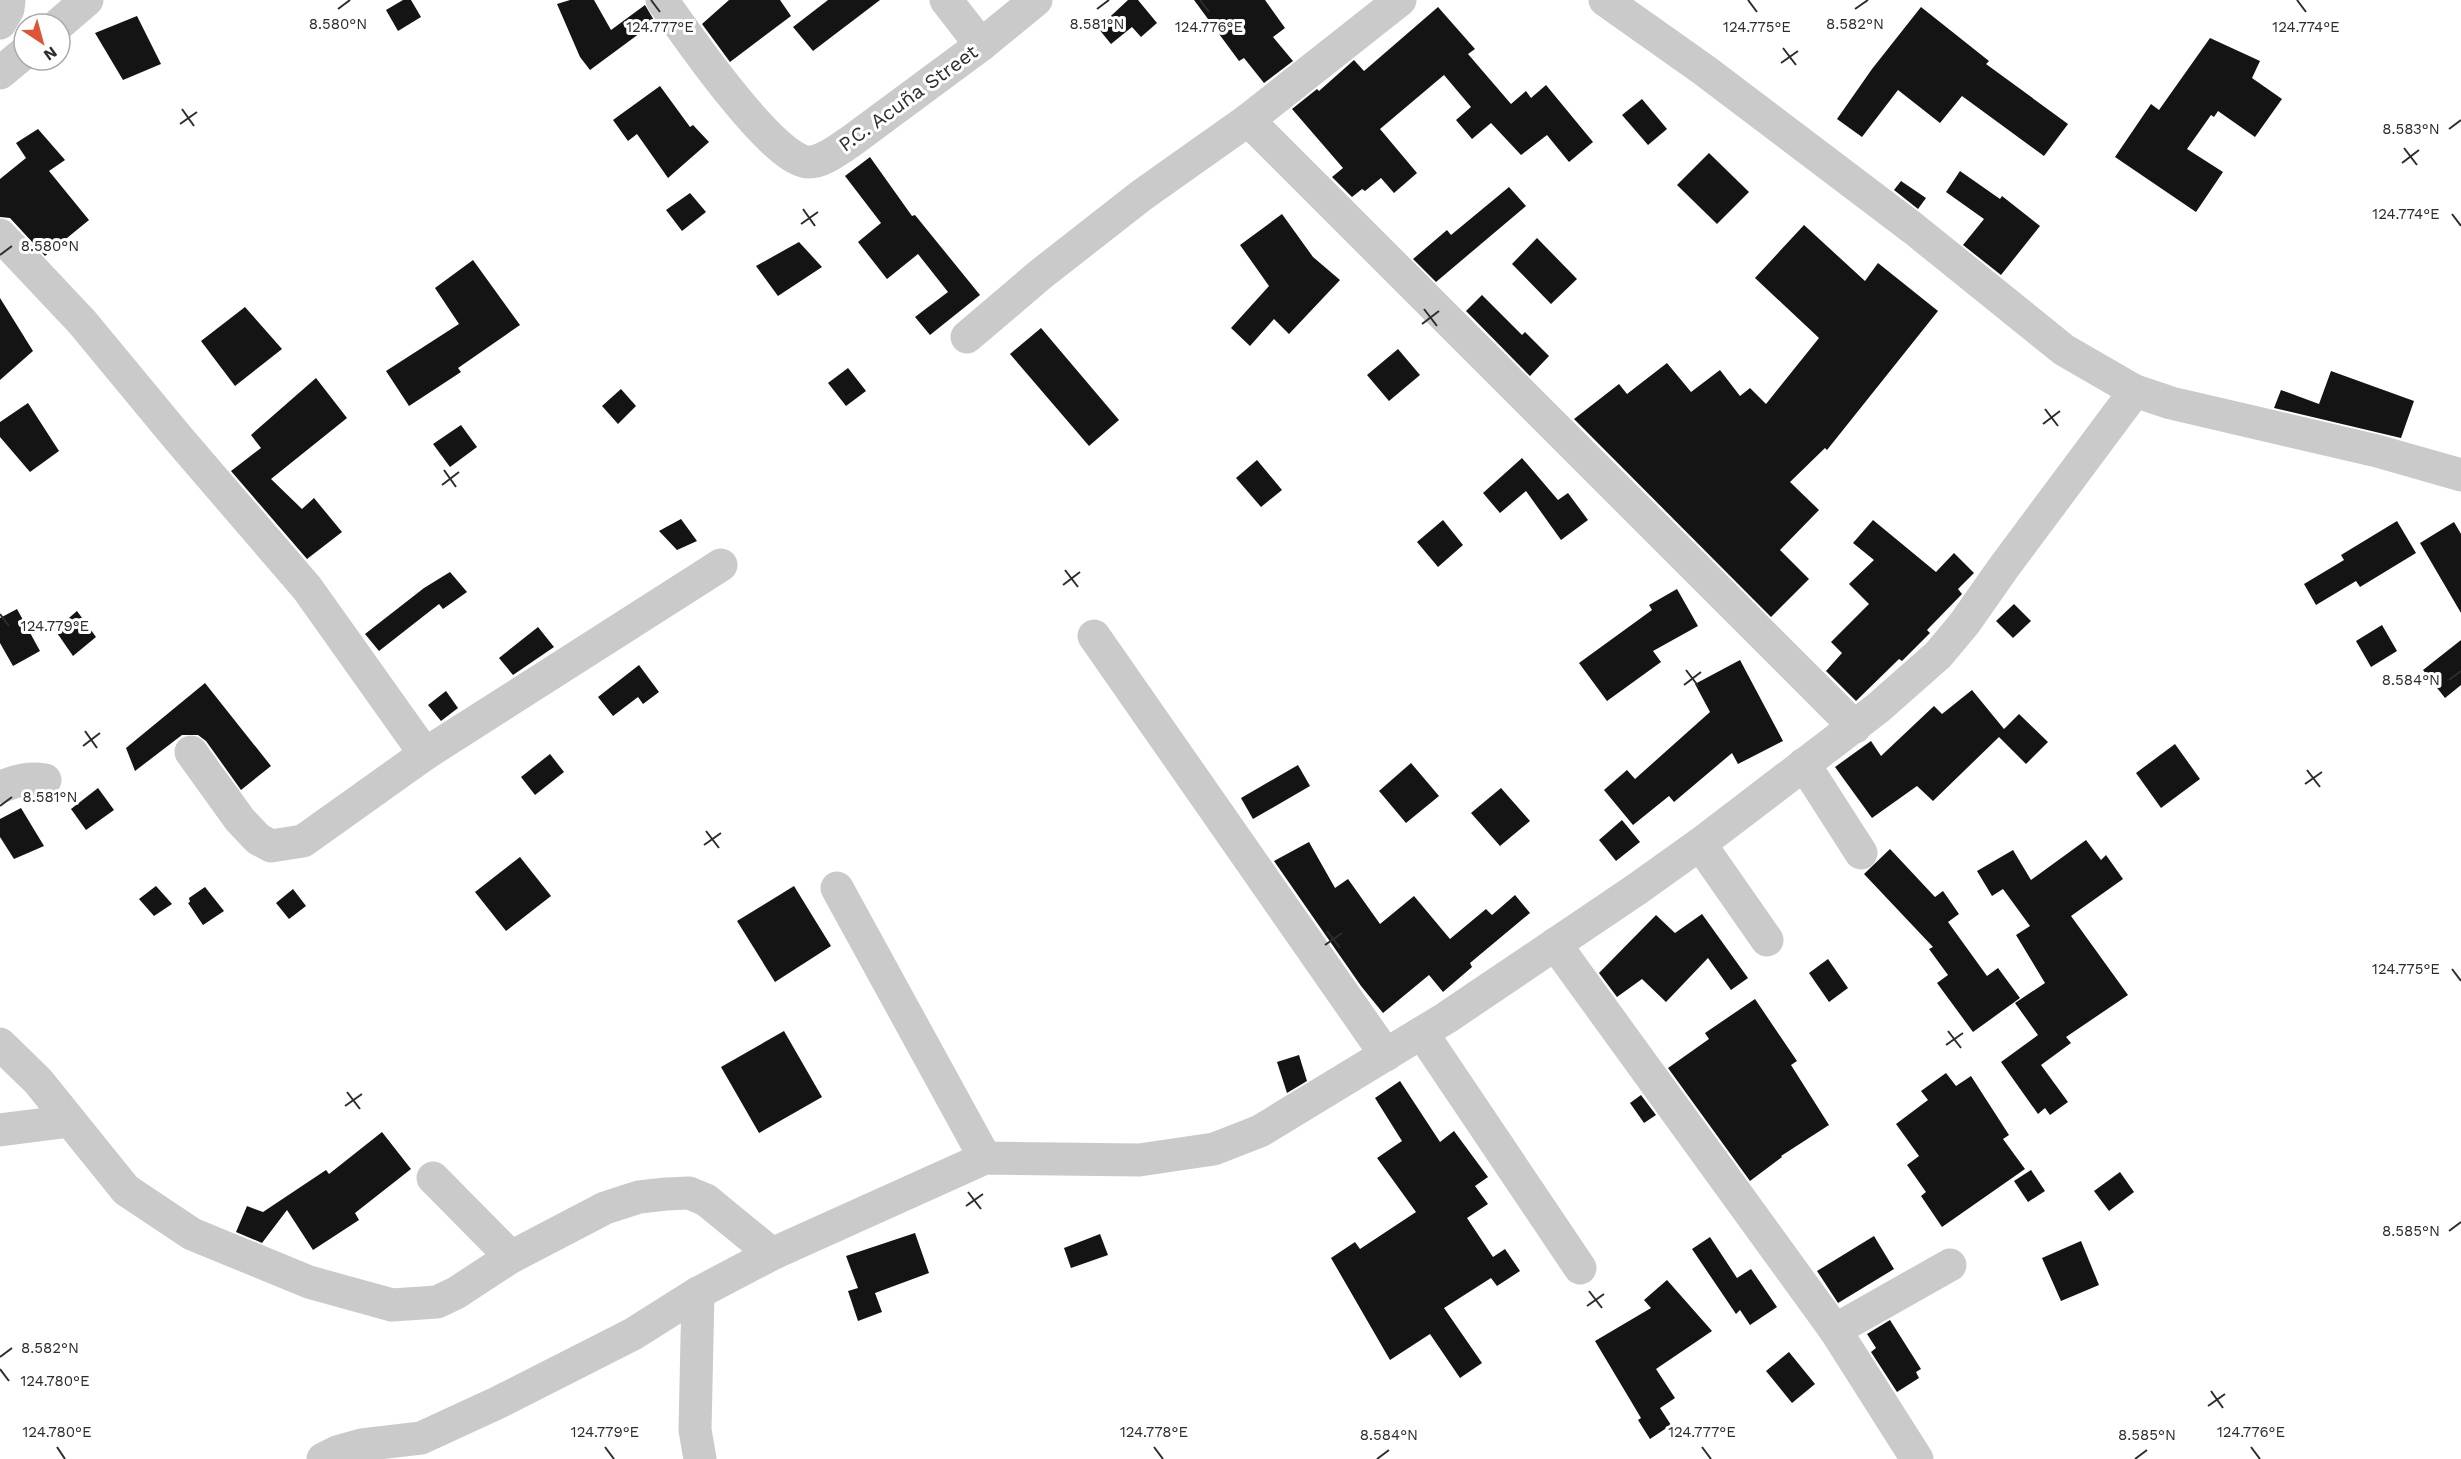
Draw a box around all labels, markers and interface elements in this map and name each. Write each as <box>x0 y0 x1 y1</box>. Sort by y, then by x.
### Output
north arrow <box>12 12 72 72</box>
text: 8.580°N <box>309 15 367 33</box>
text: 8.581°N <box>1070 15 1124 33</box>
text: 8.582°N <box>1826 15 1884 33</box>
text: 124.777°E <box>626 18 694 36</box>
text: 124.776°E <box>1175 18 1243 36</box>
text: 124.775°E <box>1723 18 1791 36</box>
text: 124.774°E <box>2272 18 2340 36</box>
street label: P.C. Acuña Street <box>834 39 983 157</box>
text: N <box>40 43 61 65</box>
text: 8.583°N <box>2382 120 2440 138</box>
text: 124.774°E <box>2372 205 2440 223</box>
text: 8.580°N <box>21 237 79 255</box>
text: 124.779°E <box>21 617 89 635</box>
text: 8.584°N <box>2382 671 2440 689</box>
text: 8.581°N <box>23 788 77 806</box>
text: 124.775°E <box>2372 960 2440 978</box>
text: 8.585°N <box>2382 1222 2440 1240</box>
text: 8.582°N <box>21 1339 79 1357</box>
text: 124.780°E <box>21 1372 90 1390</box>
text: 124.780°E <box>23 1423 92 1441</box>
text: 124.779°E <box>571 1423 639 1441</box>
text: 124.778°E <box>1120 1423 1188 1441</box>
text: 124.777°E <box>1668 1423 1736 1441</box>
text: 124.776°E <box>2217 1423 2285 1441</box>
text: 8.584°N <box>1360 1426 1418 1444</box>
text: 8.585°N <box>2118 1426 2176 1444</box>

